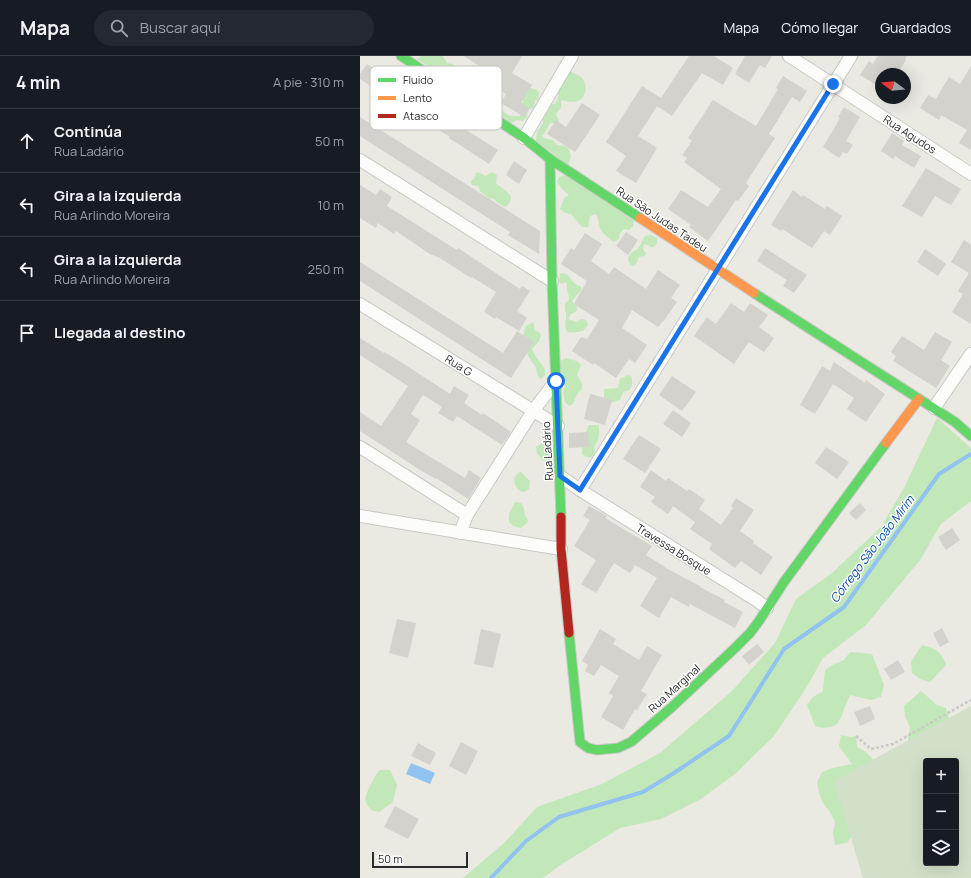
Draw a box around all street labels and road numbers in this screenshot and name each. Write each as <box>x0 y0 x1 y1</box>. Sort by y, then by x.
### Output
street label: Rua Agudos <box>881 111 940 157</box>
street label: Rua São Judas Tadeu <box>613 183 711 255</box>
street label: Rua G <box>442 351 476 379</box>
street label: Rua Ladário <box>538 421 556 481</box>
street label: Travessa Bosque <box>634 520 715 578</box>
street label: Rua Marginal <box>645 661 703 715</box>

